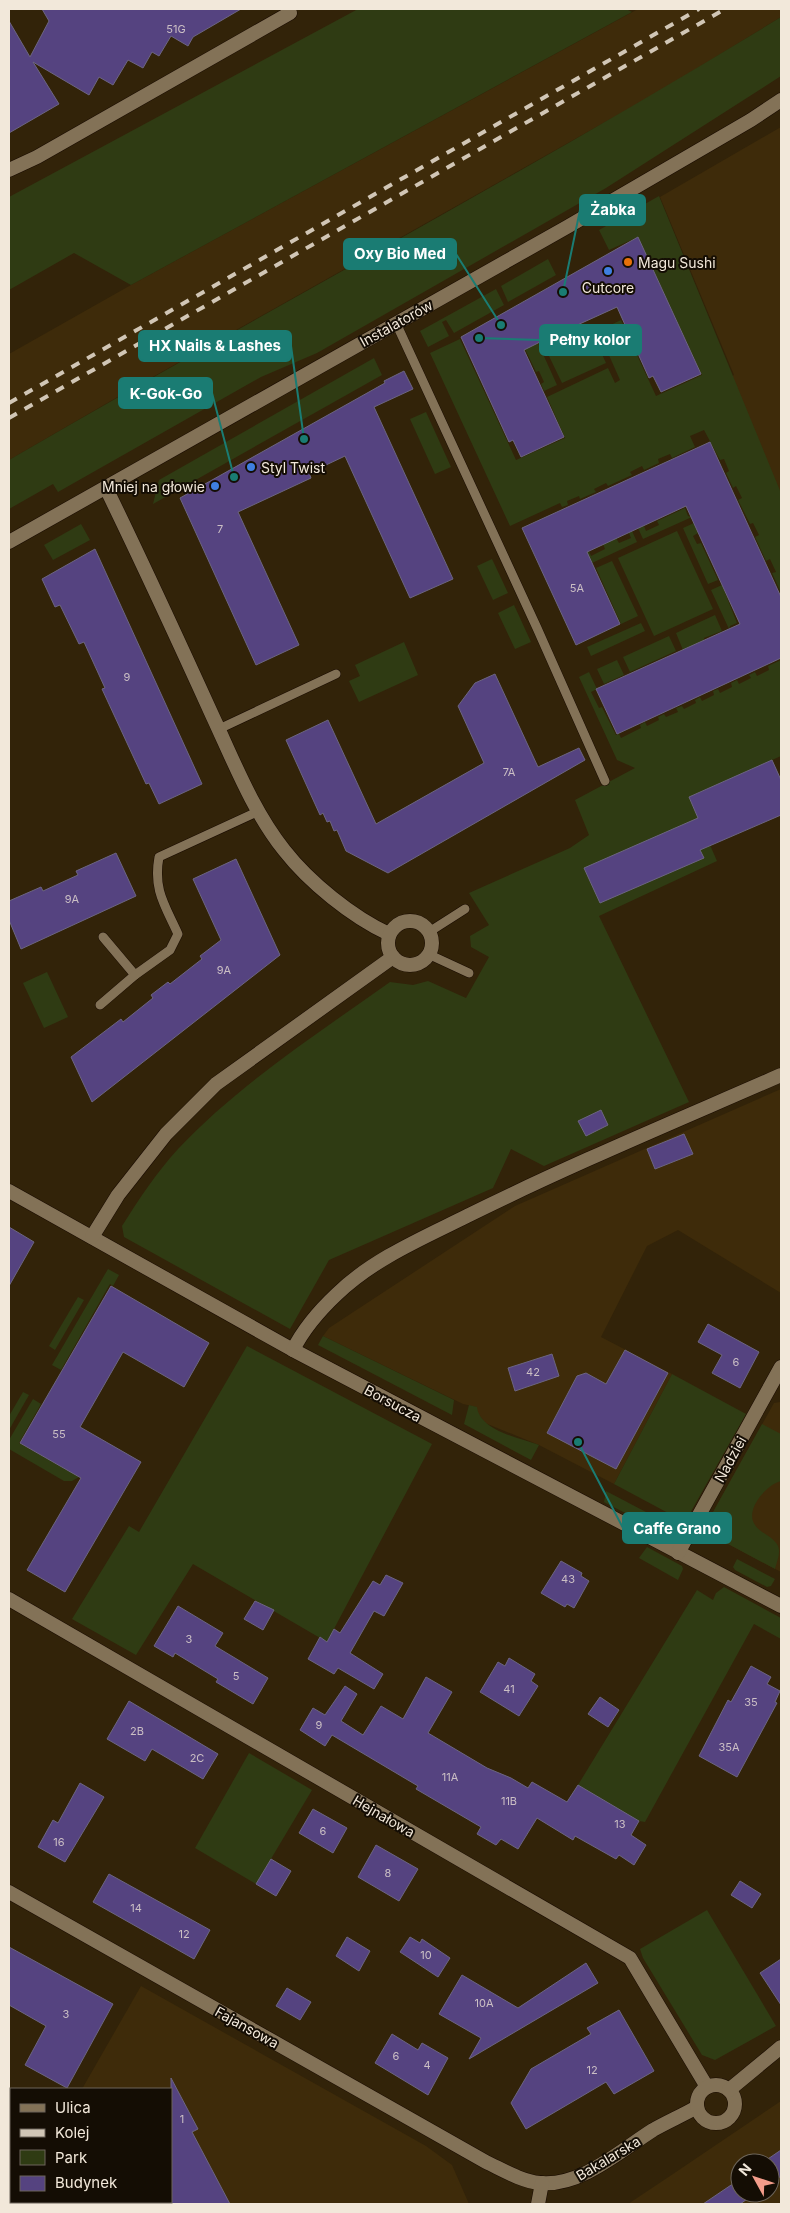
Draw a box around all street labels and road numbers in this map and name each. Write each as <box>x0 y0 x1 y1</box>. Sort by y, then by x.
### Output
street label: Instalatorów <box>357 296 435 350</box>
street label: Borsucza <box>362 1381 424 1425</box>
street label: Nadziei <box>711 1433 749 1485</box>
street label: Hejnałowa <box>350 1791 418 1841</box>
street label: Fajansowa <box>212 2003 282 2051</box>
street label: Bakalarska <box>573 2132 643 2184</box>

